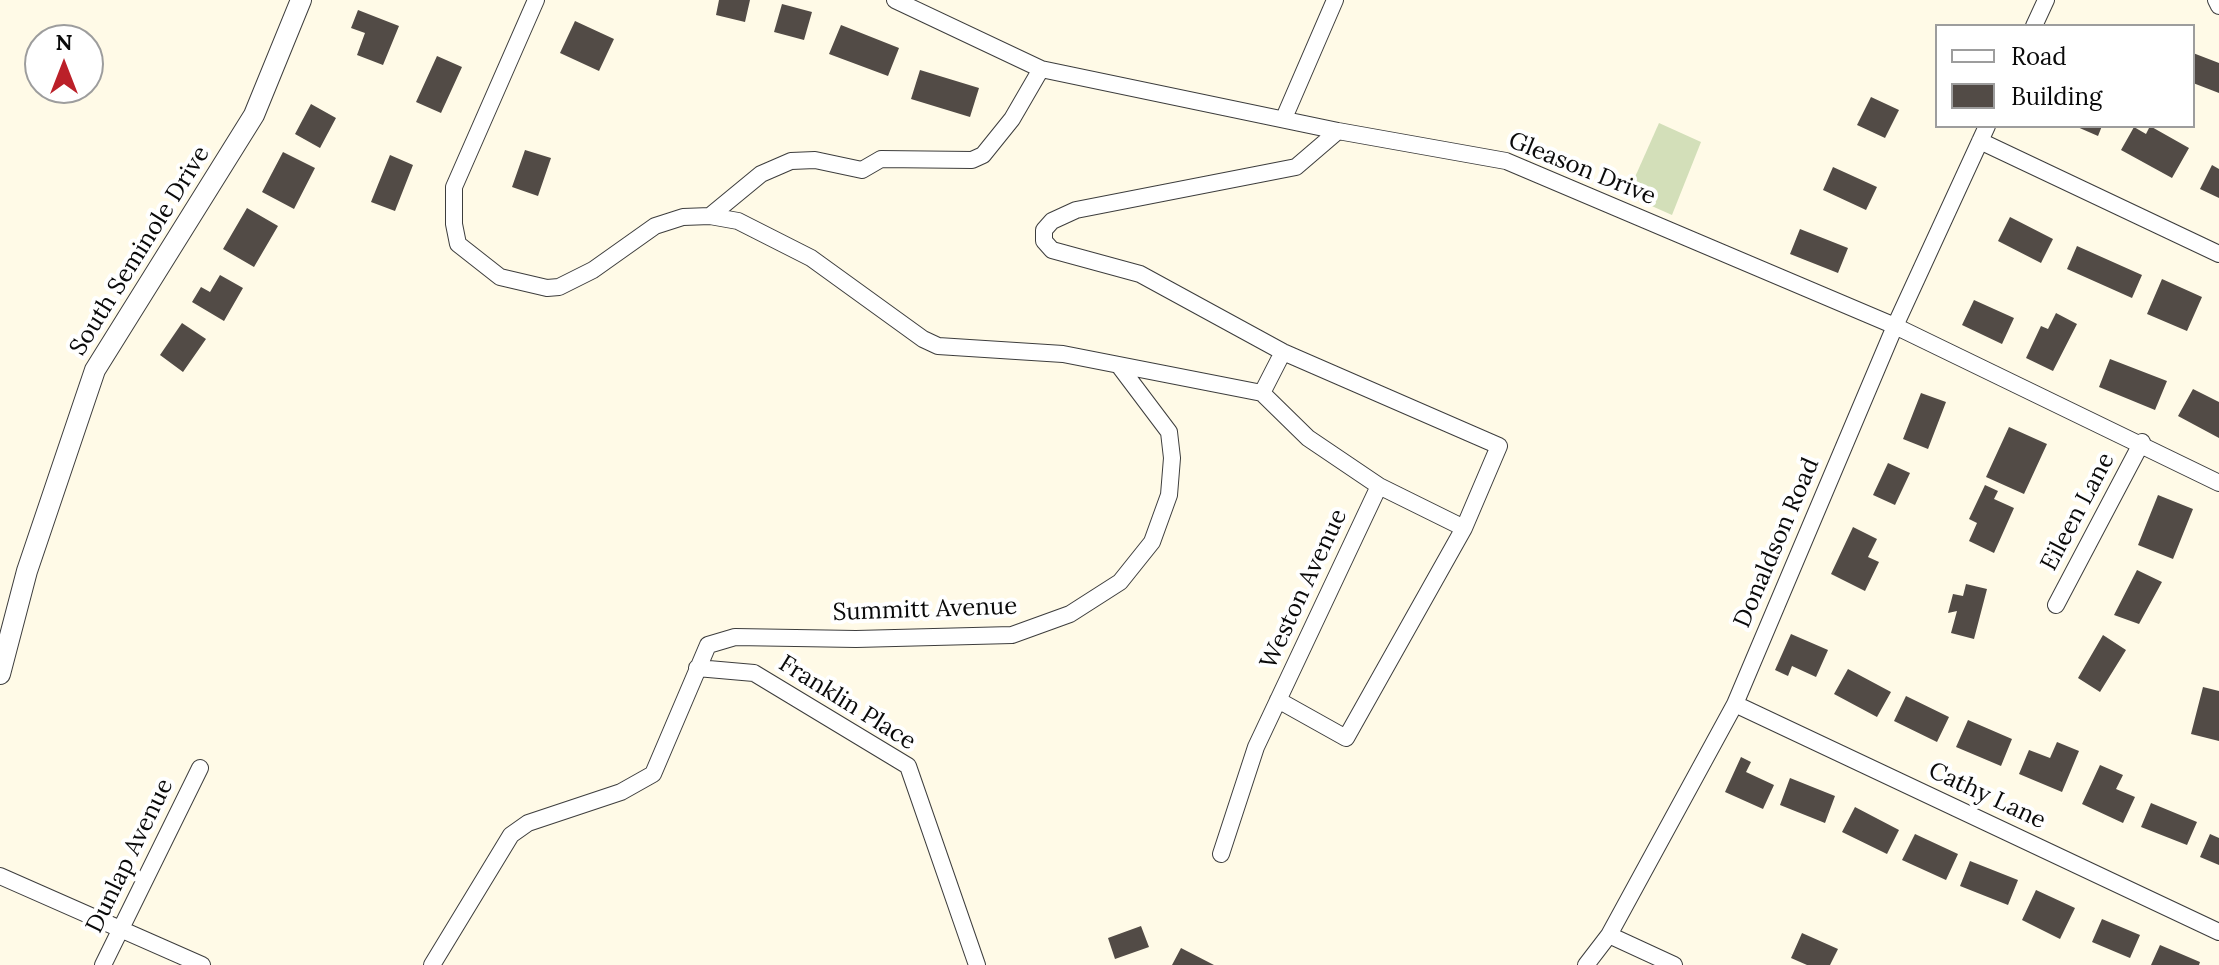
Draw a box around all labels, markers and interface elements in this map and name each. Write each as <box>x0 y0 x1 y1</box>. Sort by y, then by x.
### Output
north arrow <box>24 24 104 104</box>
legend <box>1935 24 2195 128</box>
text: N <box>55 28 73 56</box>
text: Road <box>2011 41 2067 72</box>
text: Building <box>2011 81 2102 112</box>
street label: Gleason Drive <box>1504 126 1660 212</box>
street label: South Seminole Drive <box>64 141 216 361</box>
street label: Eileen Lane <box>2035 448 2121 576</box>
street label: Donaldson Road <box>1728 454 1826 632</box>
street label: Weston Avenue <box>1254 505 1354 673</box>
street label: Summitt Avenue <box>832 592 1018 628</box>
street label: Franklin Place <box>773 649 921 757</box>
street label: Cathy Lane <box>1924 756 2050 836</box>
street label: Dunlap Avenue <box>80 774 180 938</box>

